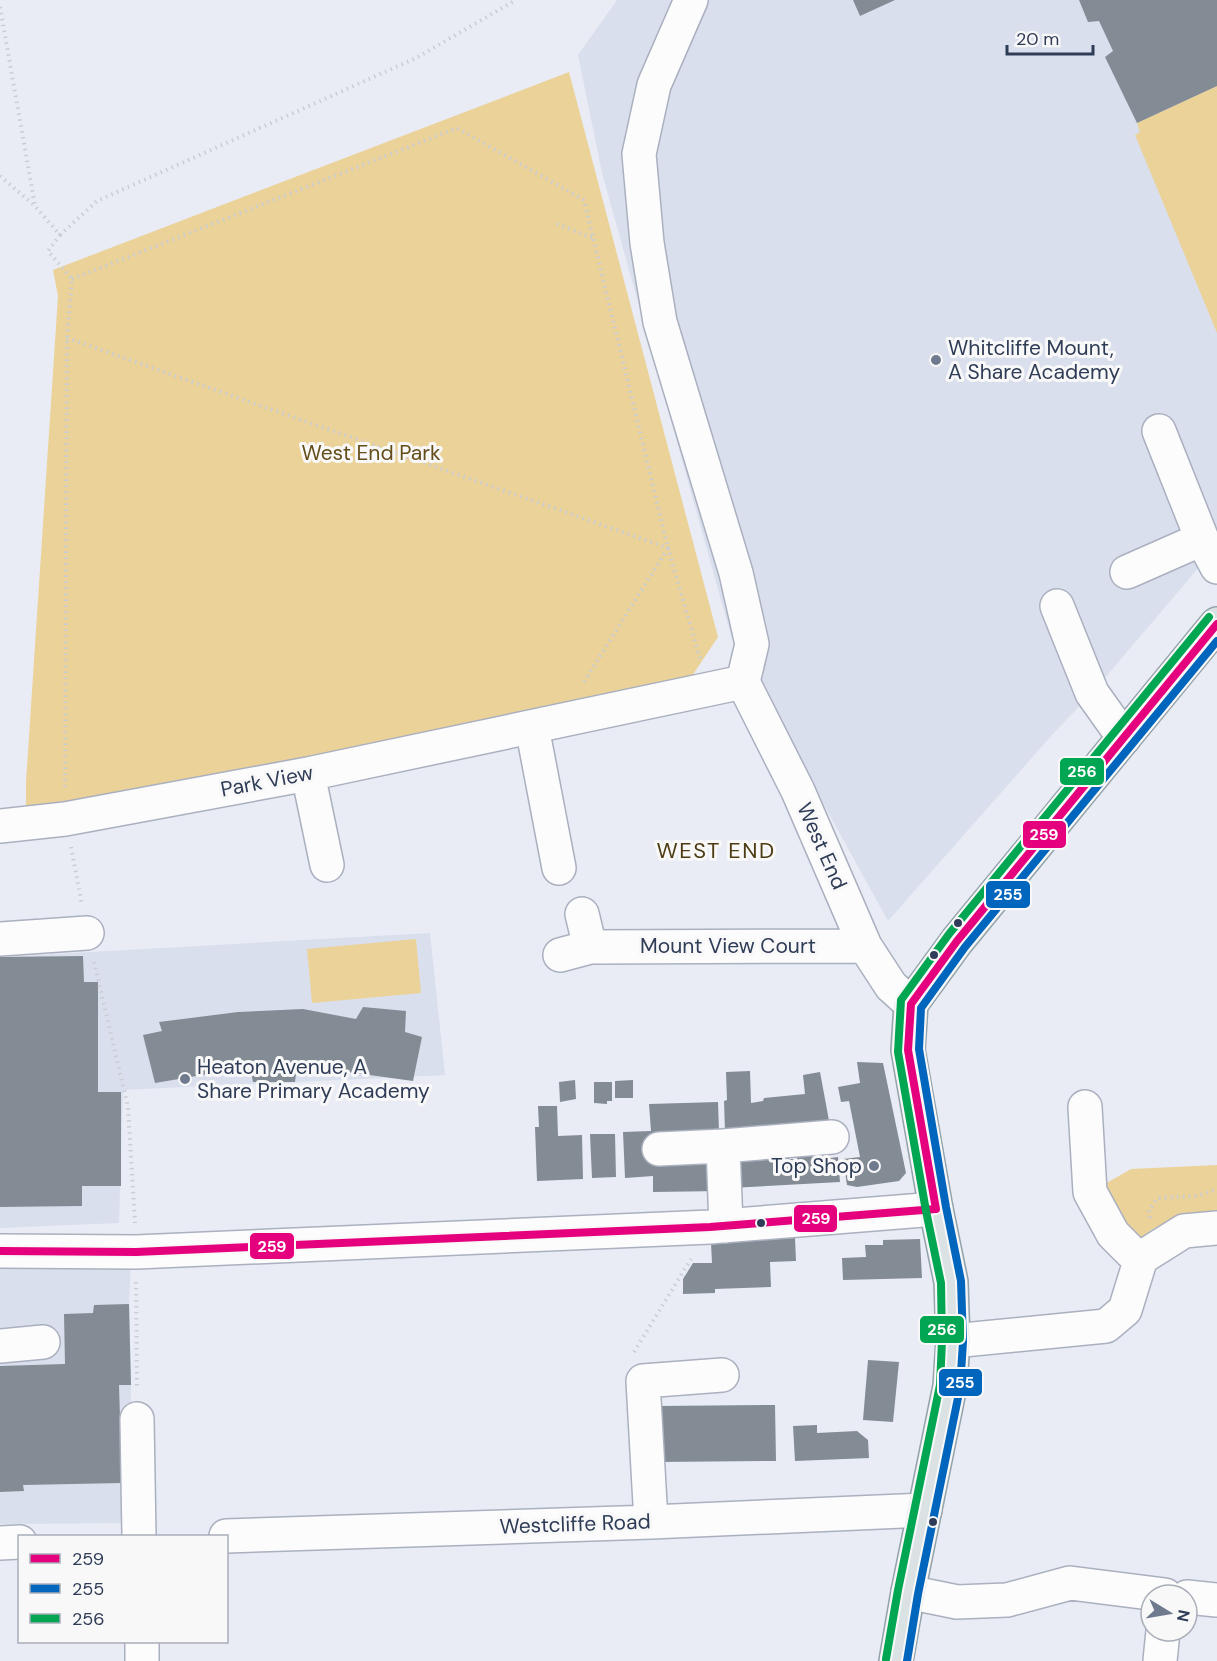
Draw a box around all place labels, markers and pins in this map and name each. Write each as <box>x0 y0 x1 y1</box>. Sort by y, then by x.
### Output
place label: Whitcliffe Mount, A Share Academy <box>948 334 1120 386</box>
marker: Whitcliffe Mount, A Share Academy <box>929 353 943 367</box>
unlabelled marker <box>952 917 964 929</box>
unlabelled marker <box>928 949 940 961</box>
place label: Heaton Avenue, A Share Primary Academy <box>197 1053 430 1105</box>
marker: Heaton Avenue, A Share Primary Academy <box>178 1072 192 1086</box>
place label: Top Shop <box>771 1152 862 1180</box>
marker: Top Shop <box>867 1159 881 1173</box>
unlabelled marker <box>755 1217 767 1229</box>
unlabelled marker <box>927 1516 939 1528</box>

